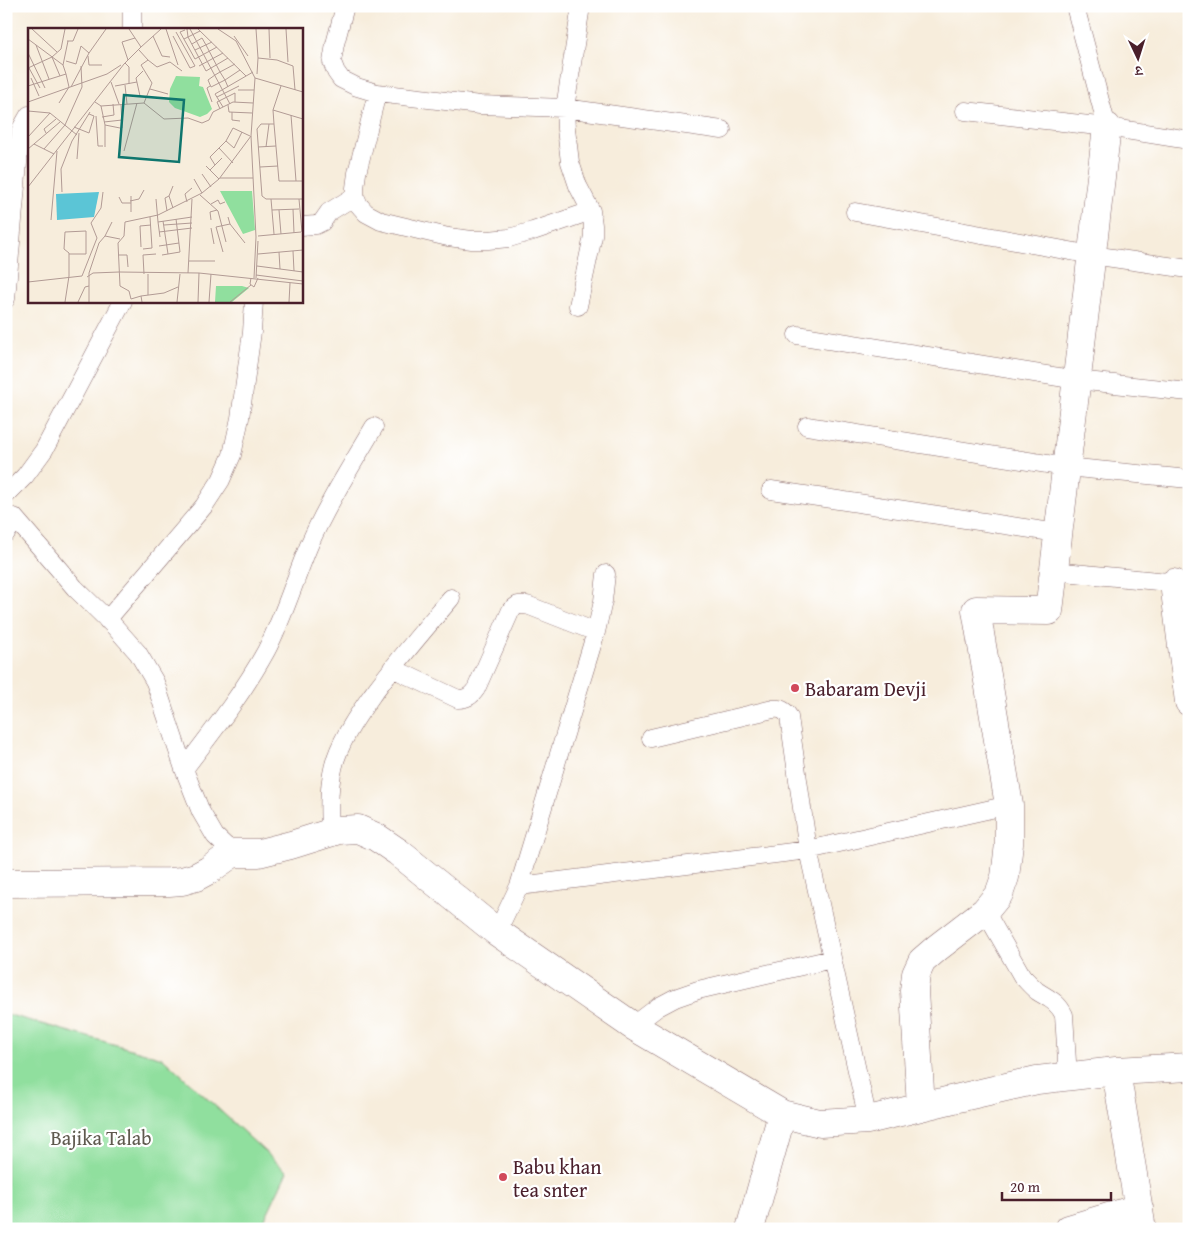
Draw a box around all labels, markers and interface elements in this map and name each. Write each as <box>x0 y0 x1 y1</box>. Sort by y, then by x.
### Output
inset map <box>28 28 302 302</box>
north arrow <box>1112 32 1162 82</box>
text: उ <box>1134 61 1144 81</box>
place label: Babaram Devji <box>805 674 927 703</box>
marker: Babaram Devji <box>789 682 801 694</box>
park label: Bajika Talab <box>50 1123 152 1152</box>
place label: Babu khan tea snter <box>513 1152 601 1204</box>
scale bar <box>1002 1170 1111 1202</box>
marker: Babu khan tea snter <box>497 1171 509 1183</box>
text: 20 m <box>1010 1176 1041 1197</box>

